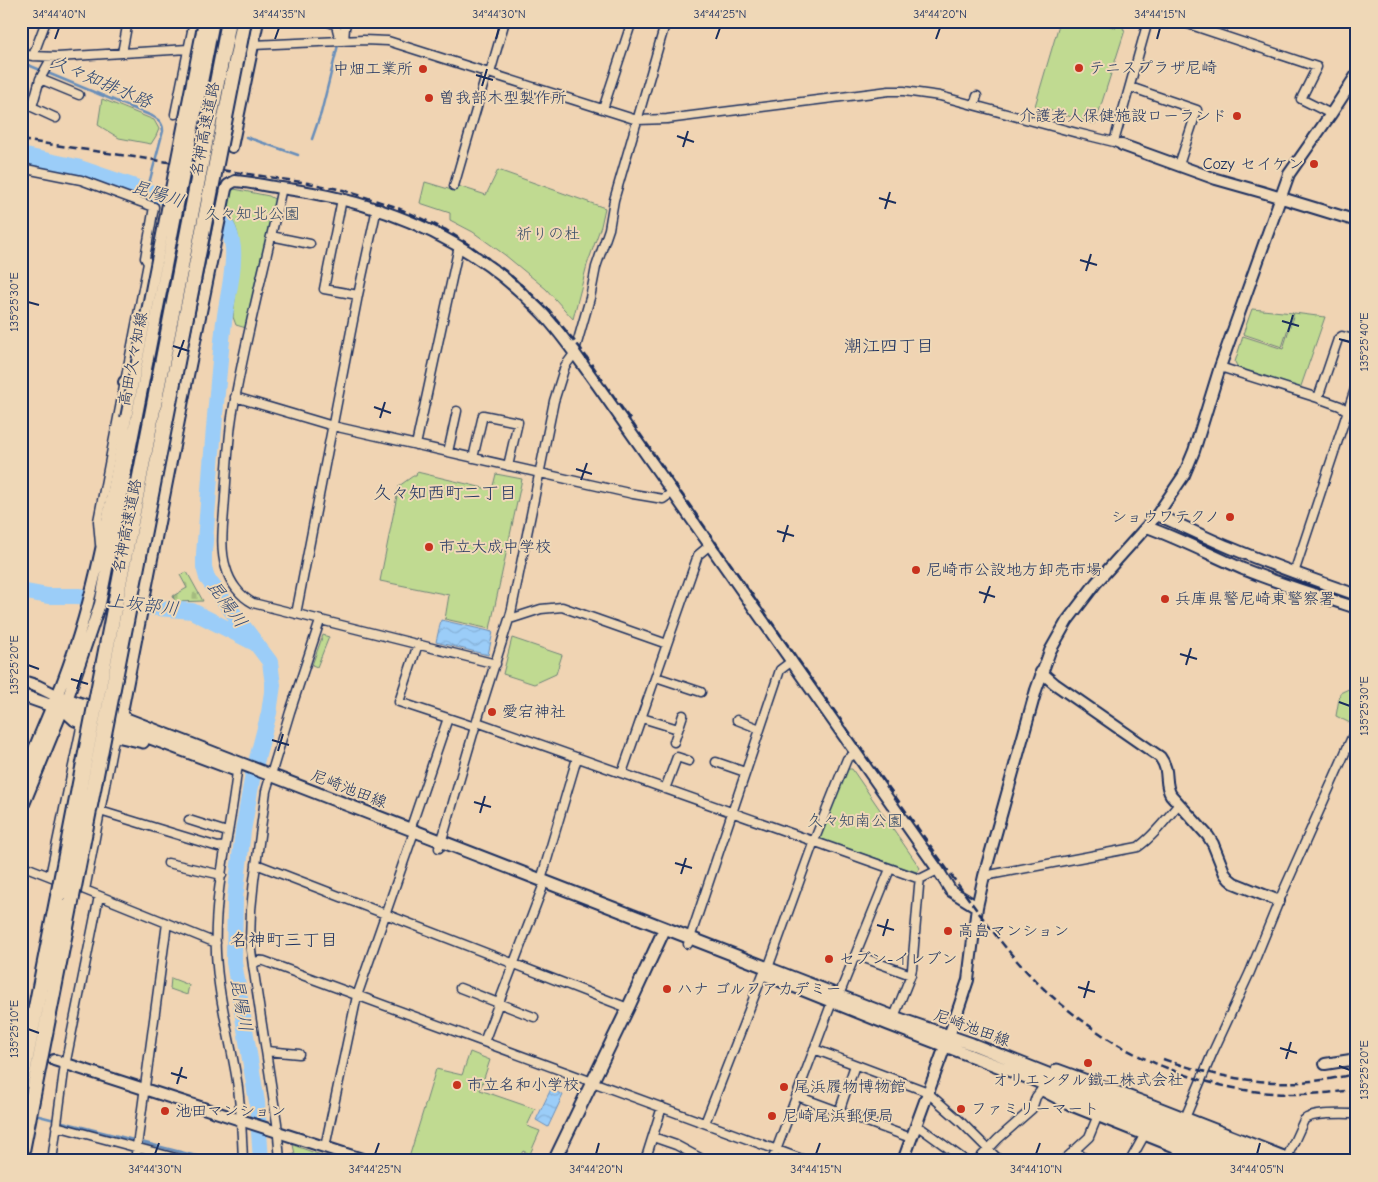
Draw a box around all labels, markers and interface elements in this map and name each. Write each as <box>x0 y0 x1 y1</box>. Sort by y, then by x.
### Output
text: 34°44'40"N <box>32 7 86 21</box>
text: 34°44'35"N <box>253 7 305 21</box>
text: 34°44'30"N <box>472 7 526 21</box>
text: 34°44'25"N <box>694 7 746 21</box>
text: 34°44'20"N <box>913 7 967 21</box>
text: 34°44'15"N <box>1134 7 1186 21</box>
water label: 久々知排水路 <box>47 51 156 113</box>
place label: テニスプラザ尼崎 <box>1089 59 1217 77</box>
place label: 中畑工業所 <box>333 60 413 78</box>
marker: テニスプラザ尼崎 <box>1073 62 1085 74</box>
marker: 中畑工業所 <box>417 63 429 75</box>
street label: 名神高速道路 <box>187 80 223 178</box>
place label: 曽我部木型製作所 <box>439 89 567 107</box>
marker: 曽我部木型製作所 <box>423 92 435 104</box>
place label: 介護老人保健施設ローランド <box>1019 107 1227 125</box>
marker: 介護老人保健施設ローランド <box>1231 110 1243 122</box>
place label: Cozy セイケン <box>1203 155 1304 173</box>
marker: Cozy セイケン <box>1308 158 1320 170</box>
water label: 昆陽川 <box>129 176 187 212</box>
park label: 久々知北公園 <box>204 205 300 223</box>
park label: 祈りの杜 <box>516 225 580 243</box>
text: 135°25'30"E <box>7 272 21 332</box>
street label: 高田久々知線 <box>115 310 151 408</box>
text: 135°25'40"E <box>1357 312 1371 372</box>
district label: 潮江四丁目 <box>844 336 934 357</box>
street label: 名神高速道路 <box>109 477 145 575</box>
district label: 久々知西町二丁目 <box>373 483 517 504</box>
place label: ショウワテクノ <box>1111 508 1220 526</box>
marker: ショウワテクノ <box>1224 511 1236 523</box>
place label: 市立大成中学校 <box>439 538 551 556</box>
marker: 市立大成中学校 <box>423 541 435 553</box>
place label: 尼崎市公設地方卸売市場 <box>926 561 1102 579</box>
marker: 尼崎市公設地方卸売市場 <box>910 564 922 576</box>
water label: 昆陽川 <box>203 576 251 632</box>
water label: 上坂部川 <box>106 590 180 620</box>
place label: 兵庫県警尼崎東警察署 <box>1175 590 1335 608</box>
marker: 兵庫県警尼崎東警察署 <box>1159 593 1171 605</box>
text: 135°25'20"E <box>7 635 21 695</box>
text: 135°25'30"E <box>1357 676 1371 736</box>
place label: 愛宕神社 <box>502 703 566 721</box>
marker: 愛宕神社 <box>486 706 498 718</box>
street label: 尼崎池田線 <box>308 766 390 812</box>
park label: 久々知南公園 <box>807 812 903 830</box>
place label: 高島マンション <box>958 922 1069 940</box>
marker: 高島マンション <box>942 925 954 937</box>
district label: 名神町三丁目 <box>230 930 338 951</box>
place label: セブン-イレブン <box>839 950 957 968</box>
marker: セブン-イレブン <box>823 953 835 965</box>
water label: 昆陽川 <box>226 977 256 1033</box>
place label: ハナ ゴルフアカデミー <box>677 980 841 998</box>
marker: ハナ ゴルフアカデミー <box>661 983 673 995</box>
text: 135°25'10"E <box>7 1000 21 1058</box>
street label: 尼崎池田線 <box>931 1006 1013 1050</box>
text: 135°25'20"E <box>1357 1040 1371 1100</box>
marker: オリエンタル鐵工株式会社 <box>1082 1057 1094 1069</box>
place label: オリエンタル鐵工株式会社 <box>992 1071 1184 1089</box>
place label: 市立名和小学校 <box>467 1076 579 1094</box>
place label: 尾浜履物博物館 <box>794 1078 906 1096</box>
marker: 市立名和小学校 <box>451 1079 463 1091</box>
marker: 尾浜履物博物館 <box>778 1081 790 1093</box>
place label: ファミリーマート <box>971 1100 1099 1118</box>
place label: 池田マンション <box>175 1102 286 1120</box>
marker: ファミリーマート <box>955 1103 967 1115</box>
marker: 池田マンション <box>159 1105 171 1117</box>
place label: 尼崎尾浜郵便局 <box>782 1107 894 1125</box>
marker: 尼崎尾浜郵便局 <box>766 1110 778 1122</box>
text: 34°44'30"N <box>128 1162 182 1176</box>
text: 34°44'25"N <box>349 1162 401 1176</box>
text: 34°44'20"N <box>569 1162 623 1176</box>
text: 34°44'15"N <box>790 1162 842 1176</box>
text: 34°44'10"N <box>1010 1162 1062 1176</box>
text: 34°44'05"N <box>1230 1162 1284 1176</box>

